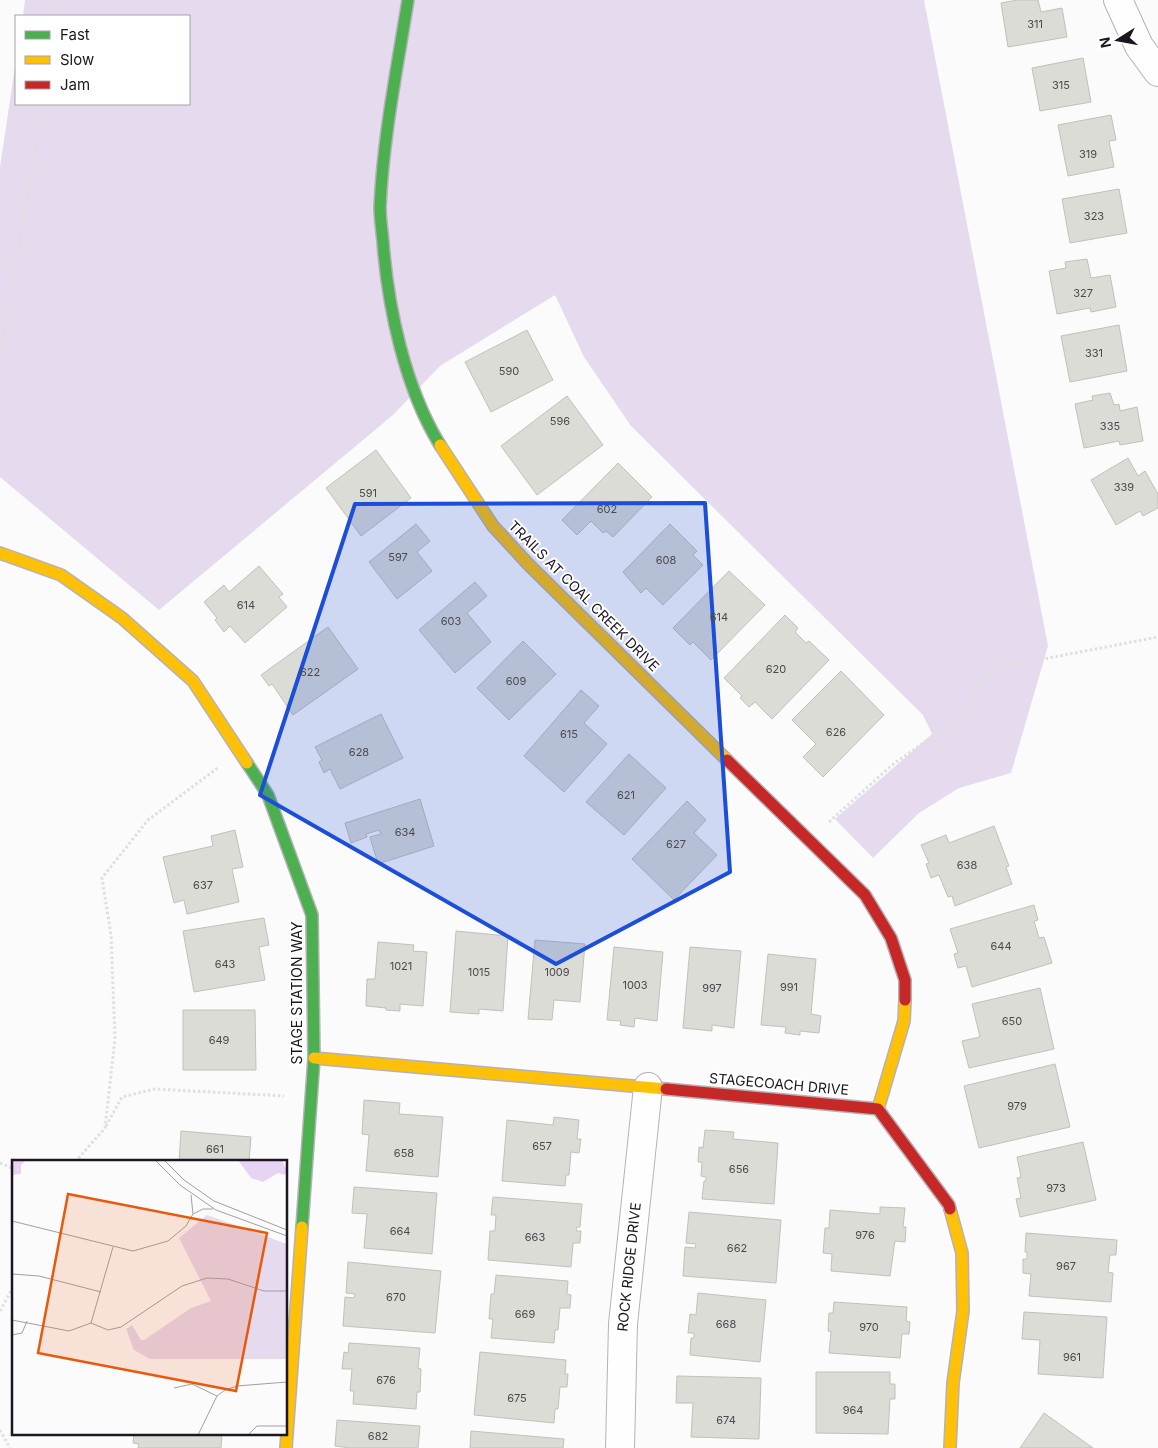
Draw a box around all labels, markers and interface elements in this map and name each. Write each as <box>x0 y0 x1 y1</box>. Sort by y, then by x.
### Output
legend <box>15 15 190 105</box>
north arrow <box>1093 15 1143 65</box>
house number: 311 <box>1027 17 1043 31</box>
text: Fast <box>60 25 90 44</box>
text: N <box>1095 36 1114 49</box>
text: Slow <box>60 50 94 69</box>
text: Jam <box>60 75 90 94</box>
house number: 315 <box>1052 78 1070 92</box>
house number: 319 <box>1079 147 1097 161</box>
house number: 323 <box>1084 209 1104 223</box>
house number: 327 <box>1073 286 1093 300</box>
house number: 331 <box>1085 346 1103 360</box>
house number: 590 <box>499 364 519 378</box>
house number: 596 <box>550 414 570 428</box>
house number: 335 <box>1100 419 1120 433</box>
house number: 339 <box>1114 480 1134 494</box>
house number: 591 <box>359 486 377 500</box>
house number: 602 <box>597 502 617 516</box>
street label: TRAILS AT COAL CREEK DRIVE <box>505 517 663 675</box>
house number: 597 <box>388 550 408 564</box>
house number: 608 <box>656 553 676 567</box>
house number: 614 <box>237 598 255 612</box>
house number: 614 <box>710 610 728 624</box>
house number: 603 <box>441 614 461 628</box>
house number: 620 <box>766 662 786 676</box>
house number: 622 <box>300 665 320 679</box>
house number: 609 <box>506 674 526 688</box>
house number: 626 <box>826 725 846 739</box>
house number: 615 <box>560 727 578 741</box>
house number: 628 <box>349 745 369 759</box>
house number: 621 <box>617 788 635 802</box>
house number: 634 <box>395 825 415 839</box>
house number: 627 <box>666 837 686 851</box>
house number: 638 <box>957 858 977 872</box>
house number: 637 <box>193 878 213 892</box>
street label: STAGE STATION WAY <box>288 921 305 1065</box>
house number: 644 <box>990 939 1012 953</box>
house number: 643 <box>215 957 236 971</box>
house number: 1021 <box>390 959 412 973</box>
house number: 1015 <box>468 965 491 979</box>
house number: 1009 <box>544 965 570 979</box>
house number: 1003 <box>622 978 648 992</box>
house number: 991 <box>780 980 798 994</box>
house number: 997 <box>702 981 722 995</box>
house number: 650 <box>1002 1014 1022 1028</box>
house number: 649 <box>209 1033 230 1047</box>
street label: STAGECOACH DRIVE <box>709 1069 850 1098</box>
house number: 979 <box>1007 1099 1027 1113</box>
house number: 657 <box>532 1139 552 1153</box>
house number: 661 <box>206 1142 224 1156</box>
house number: 658 <box>394 1146 414 1160</box>
inset map <box>12 1160 288 1436</box>
house number: 656 <box>729 1162 749 1176</box>
house number: 973 <box>1046 1181 1066 1195</box>
street label: ROCK RIDGE DRIVE <box>613 1201 644 1332</box>
house number: 664 <box>390 1224 410 1238</box>
house number: 976 <box>855 1228 875 1242</box>
house number: 663 <box>525 1230 545 1244</box>
house number: 662 <box>727 1241 747 1255</box>
house number: 967 <box>1056 1259 1076 1273</box>
house number: 670 <box>386 1290 406 1304</box>
house number: 669 <box>515 1307 535 1321</box>
house number: 668 <box>716 1317 736 1331</box>
house number: 970 <box>859 1320 879 1334</box>
house number: 961 <box>1063 1350 1081 1364</box>
house number: 676 <box>376 1373 396 1387</box>
house number: 675 <box>507 1391 527 1405</box>
house number: 964 <box>843 1403 863 1417</box>
house number: 674 <box>716 1413 736 1427</box>
house number: 682 <box>368 1429 388 1443</box>

